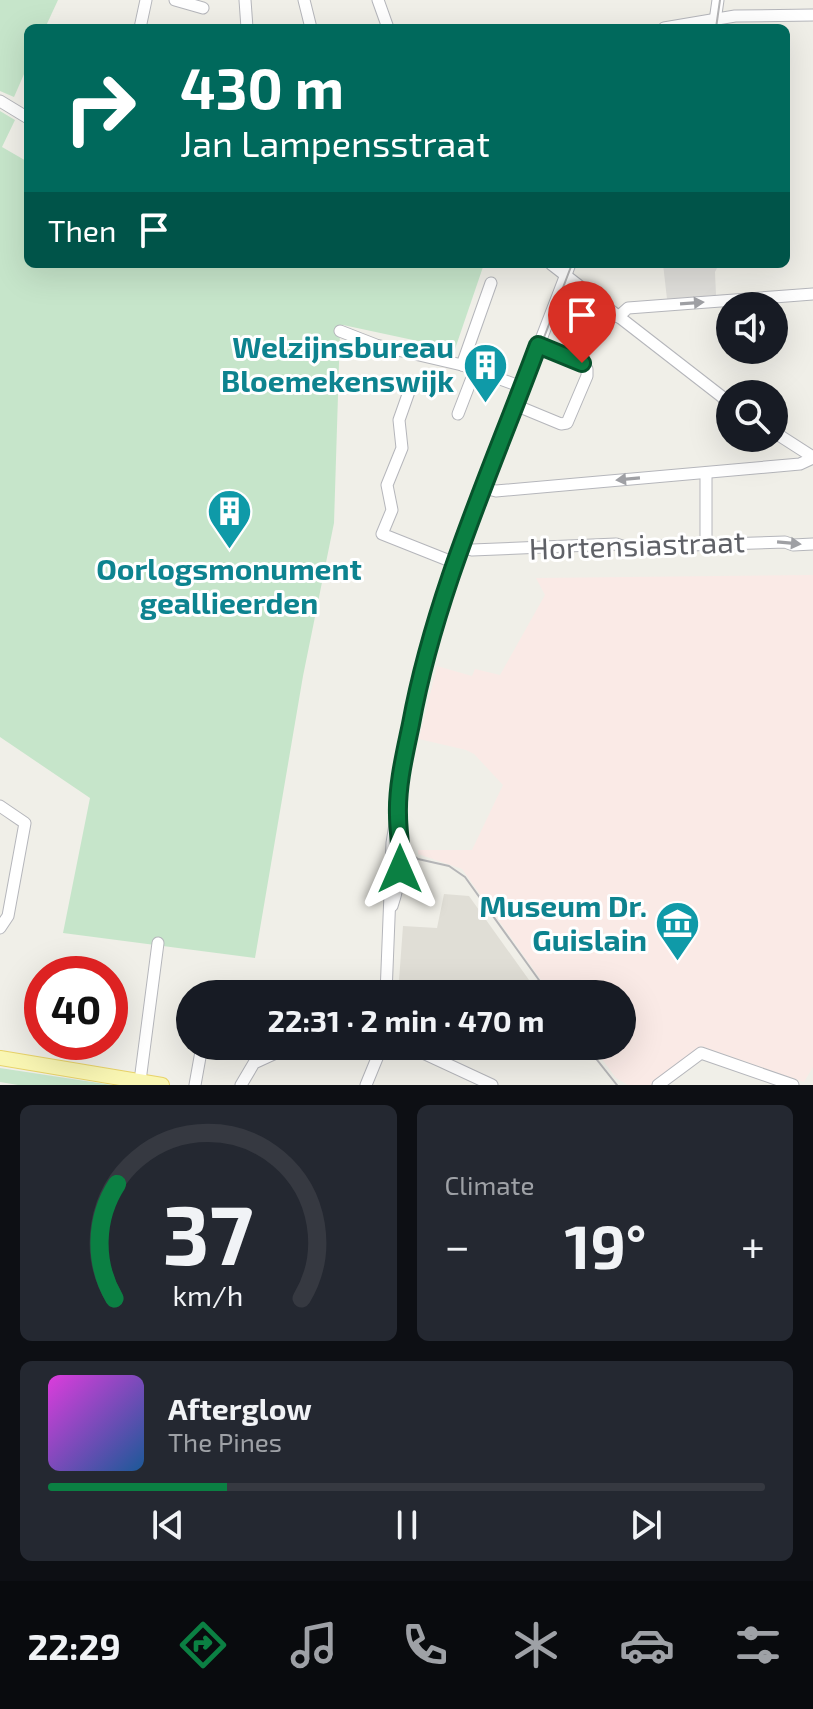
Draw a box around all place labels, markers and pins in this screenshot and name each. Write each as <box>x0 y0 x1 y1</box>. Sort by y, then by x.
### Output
pin <box>548 281 616 363</box>
place label: Welzijnsbureau Bloemekenswijk <box>221 328 454 398</box>
building icon: Welzijnsbureau Bloemekenswijk <box>461 341 509 404</box>
building icon: Oorlogsmonument geallieerden <box>205 488 253 551</box>
place label: Oorlogsmonument geallieerden <box>96 550 362 620</box>
place label: Museum Dr. Guislain <box>479 887 647 957</box>
museum icon: Museum Dr. Guislain <box>654 900 702 963</box>

